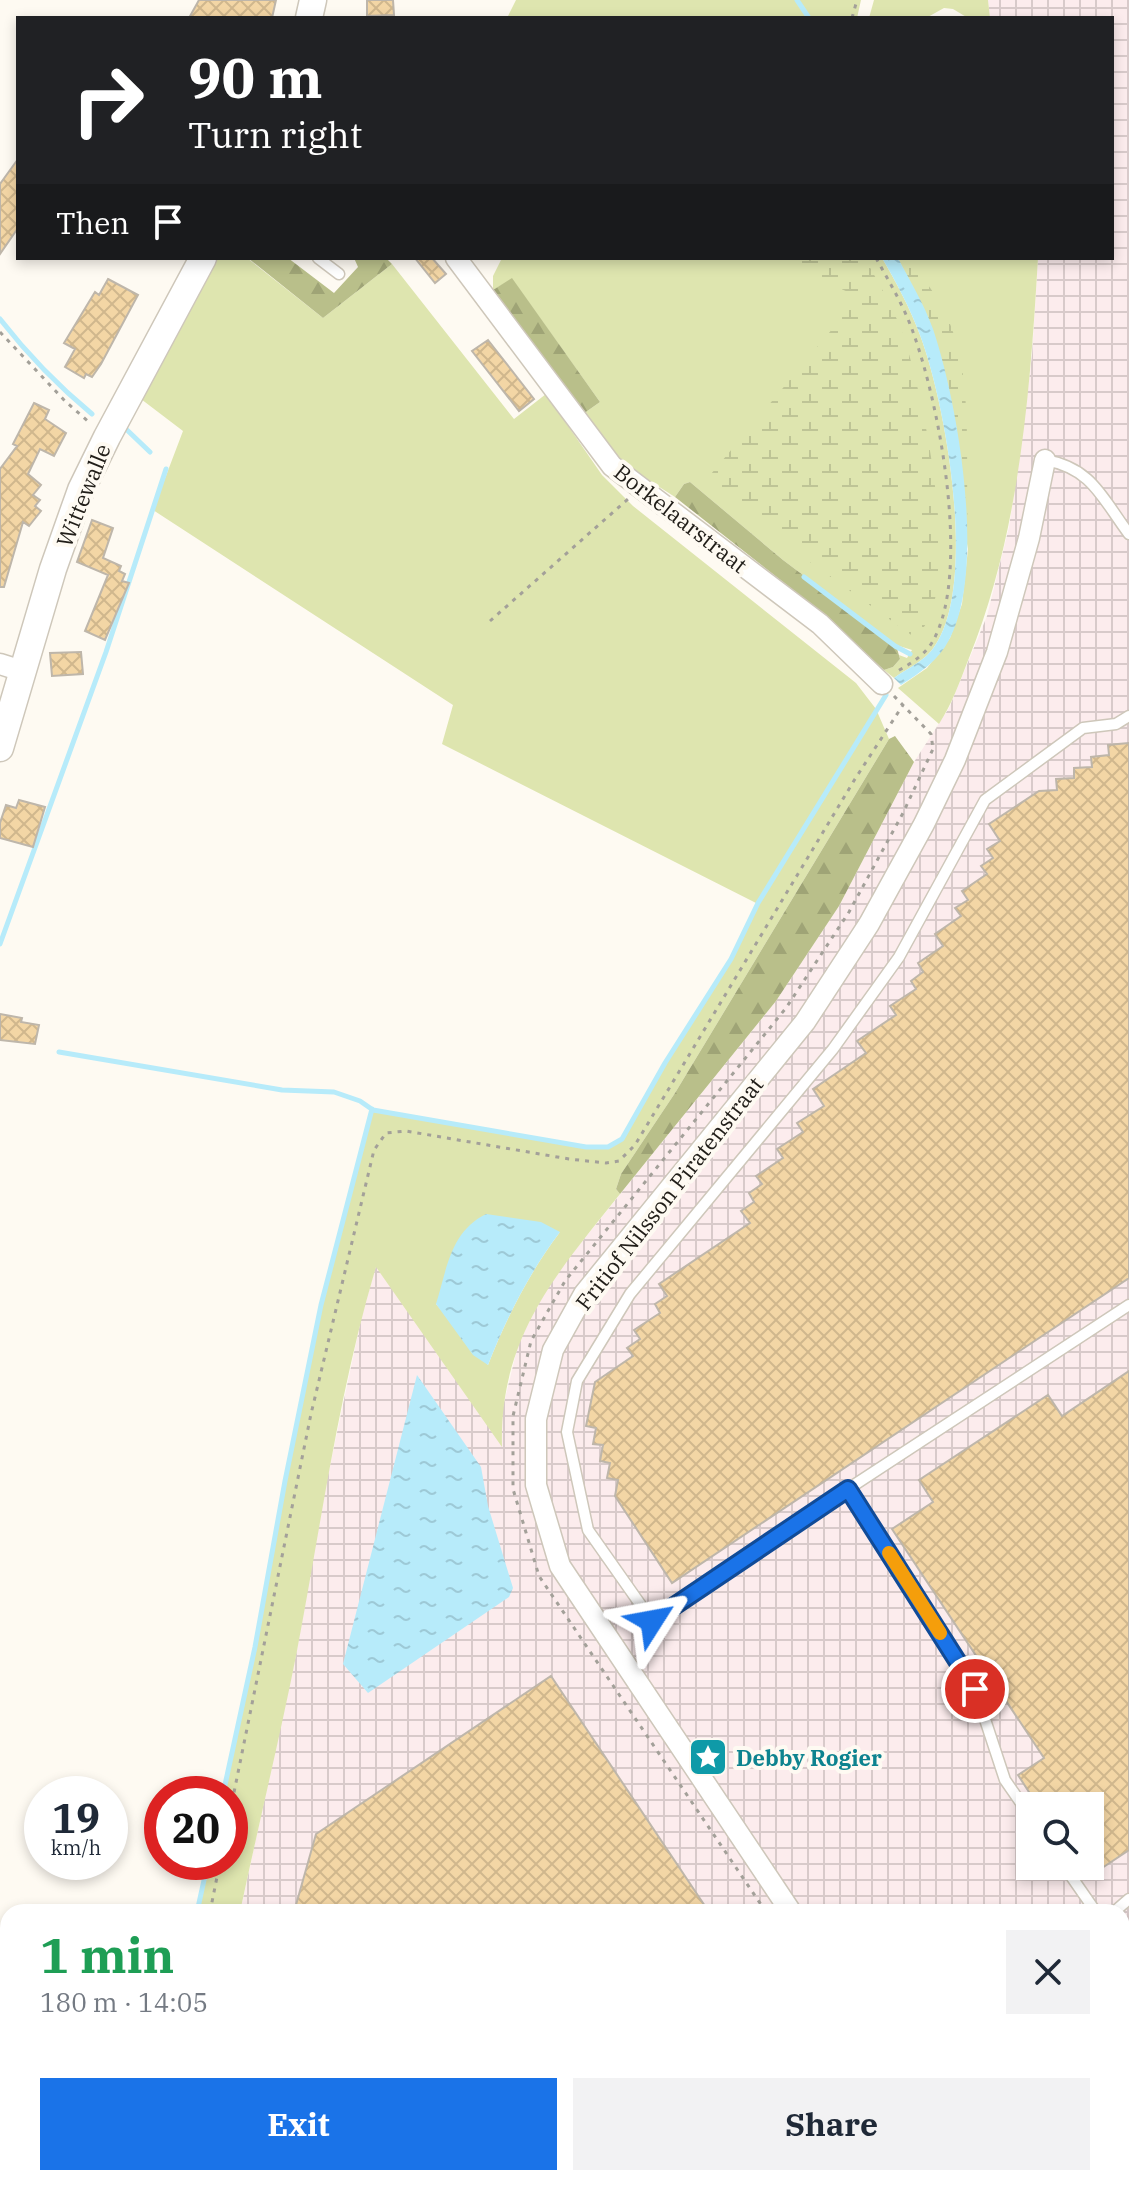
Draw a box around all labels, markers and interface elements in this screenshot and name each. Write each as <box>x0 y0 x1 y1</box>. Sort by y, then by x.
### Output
text: 90 m <box>188 41 323 113</box>
icon: right <box>56 48 160 152</box>
text: Turn right <box>188 111 362 158</box>
icon: arrive <box>146 200 190 244</box>
text: Then <box>56 203 130 242</box>
street label: Wittewalle <box>49 439 117 551</box>
street label: Borkelaarstraat <box>609 457 754 579</box>
street label: Fritiof Nilsson Piratenstraat <box>569 1070 769 1316</box>
position arrow <box>610 1579 694 1663</box>
pin <box>941 1655 1009 1723</box>
icon: arrive <box>953 1667 997 1711</box>
place icon: Debby Rogier <box>687 1736 729 1778</box>
place label: Debby Rogier <box>736 1743 882 1772</box>
speed limit sign: 20 <box>144 1776 248 1880</box>
text: 19 <box>52 1792 100 1844</box>
map controls <box>1016 1792 1104 1880</box>
button: search <box>1016 1792 1104 1880</box>
text: km/h <box>51 1834 101 1861</box>
text: 1 min <box>40 1924 174 1986</box>
button: close <box>1006 1930 1090 2014</box>
text: 180 m · 14:05 <box>40 1985 208 2019</box>
button: Exit <box>40 2078 557 2170</box>
button: Share <box>573 2078 1090 2170</box>

